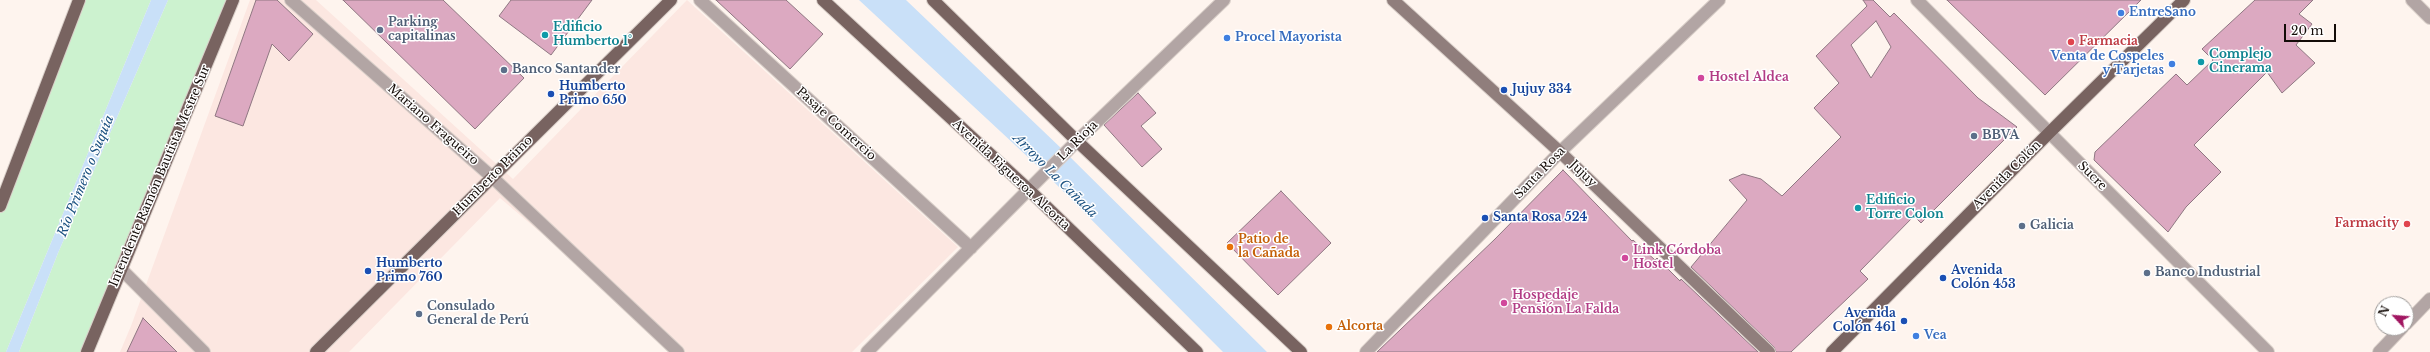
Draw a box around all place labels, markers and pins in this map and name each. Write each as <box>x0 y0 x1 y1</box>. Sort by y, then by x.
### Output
place label: EntreSano <box>2129 6 2196 20</box>
marker: EntreSano <box>2116 8 2126 18</box>
place label: Parking capitalinas <box>388 16 456 44</box>
place label: Edificio Humberto 1° <box>553 21 632 49</box>
marker: Parking capitalinas <box>375 25 385 35</box>
marker: Edificio Humberto 1° <box>540 30 550 40</box>
place label: Procel Mayorista <box>1235 31 1342 45</box>
marker: Procel Mayorista <box>1222 33 1232 43</box>
place label: Farmacia <box>2079 35 2138 49</box>
marker: Farmacia <box>2066 37 2076 47</box>
place label: Complejo Cinerama <box>2209 48 2272 76</box>
place label: Venta de Cospeles y Tarjetas <box>2051 50 2164 78</box>
marker: Complejo Cinerama <box>2196 57 2206 67</box>
marker: Venta de Cospeles y Tarjetas <box>2167 59 2177 69</box>
place label: Banco Santander <box>512 63 620 77</box>
marker: Banco Santander <box>499 65 509 75</box>
place label: Hostel Aldea <box>1709 71 1789 85</box>
marker: Hostel Aldea <box>1696 73 1706 83</box>
place label: Humberto Primo 650 <box>559 80 627 108</box>
place label: Jujuy 334 <box>1512 83 1572 97</box>
marker: Jujuy 334 <box>1499 85 1509 95</box>
marker: Humberto Primo 650 <box>546 89 556 99</box>
place label: BBVA <box>1982 129 2019 143</box>
marker: BBVA <box>1969 131 1979 141</box>
place label: Edificio Torre Colon <box>1866 194 1944 222</box>
marker: Edificio Torre Colon <box>1853 203 1863 213</box>
place label: Santa Rosa 524 <box>1493 211 1587 225</box>
marker: Santa Rosa 524 <box>1480 213 1490 223</box>
place label: Farmacity <box>2335 217 2399 231</box>
place label: Galicia <box>2030 219 2074 233</box>
marker: Farmacity <box>2402 219 2412 229</box>
marker: Galicia <box>2017 221 2027 231</box>
place label: Patio de la Cañada <box>1238 233 1300 261</box>
marker: Patio de la Cañada <box>1225 242 1235 252</box>
place label: Link Córdoba Hostel <box>1633 244 1721 272</box>
marker: Link Córdoba Hostel <box>1620 253 1630 263</box>
place label: Humberto Primo 760 <box>376 257 443 285</box>
place label: Avenida Colón 453 <box>1951 264 2016 292</box>
marker: Humberto Primo 760 <box>363 266 373 276</box>
place label: Banco Industrial <box>2155 266 2260 280</box>
marker: Banco Industrial <box>2142 268 2152 278</box>
marker: Avenida Colón 453 <box>1938 273 1948 283</box>
place label: Hospedaje Pensión La Falda <box>1512 289 1619 317</box>
marker: Hospedaje Pensión La Falda <box>1499 298 1509 308</box>
place label: Consulado General de Perú <box>427 300 529 328</box>
place label: Avenida Colón 461 <box>1833 307 1896 335</box>
marker: Consulado General de Perú <box>414 309 424 319</box>
marker: Avenida Colón 461 <box>1899 316 1909 326</box>
place label: Alcorta <box>1337 320 1383 334</box>
marker: Alcorta <box>1324 322 1334 332</box>
place label: Vea <box>1924 329 1947 343</box>
marker: Vea <box>1911 331 1921 341</box>

